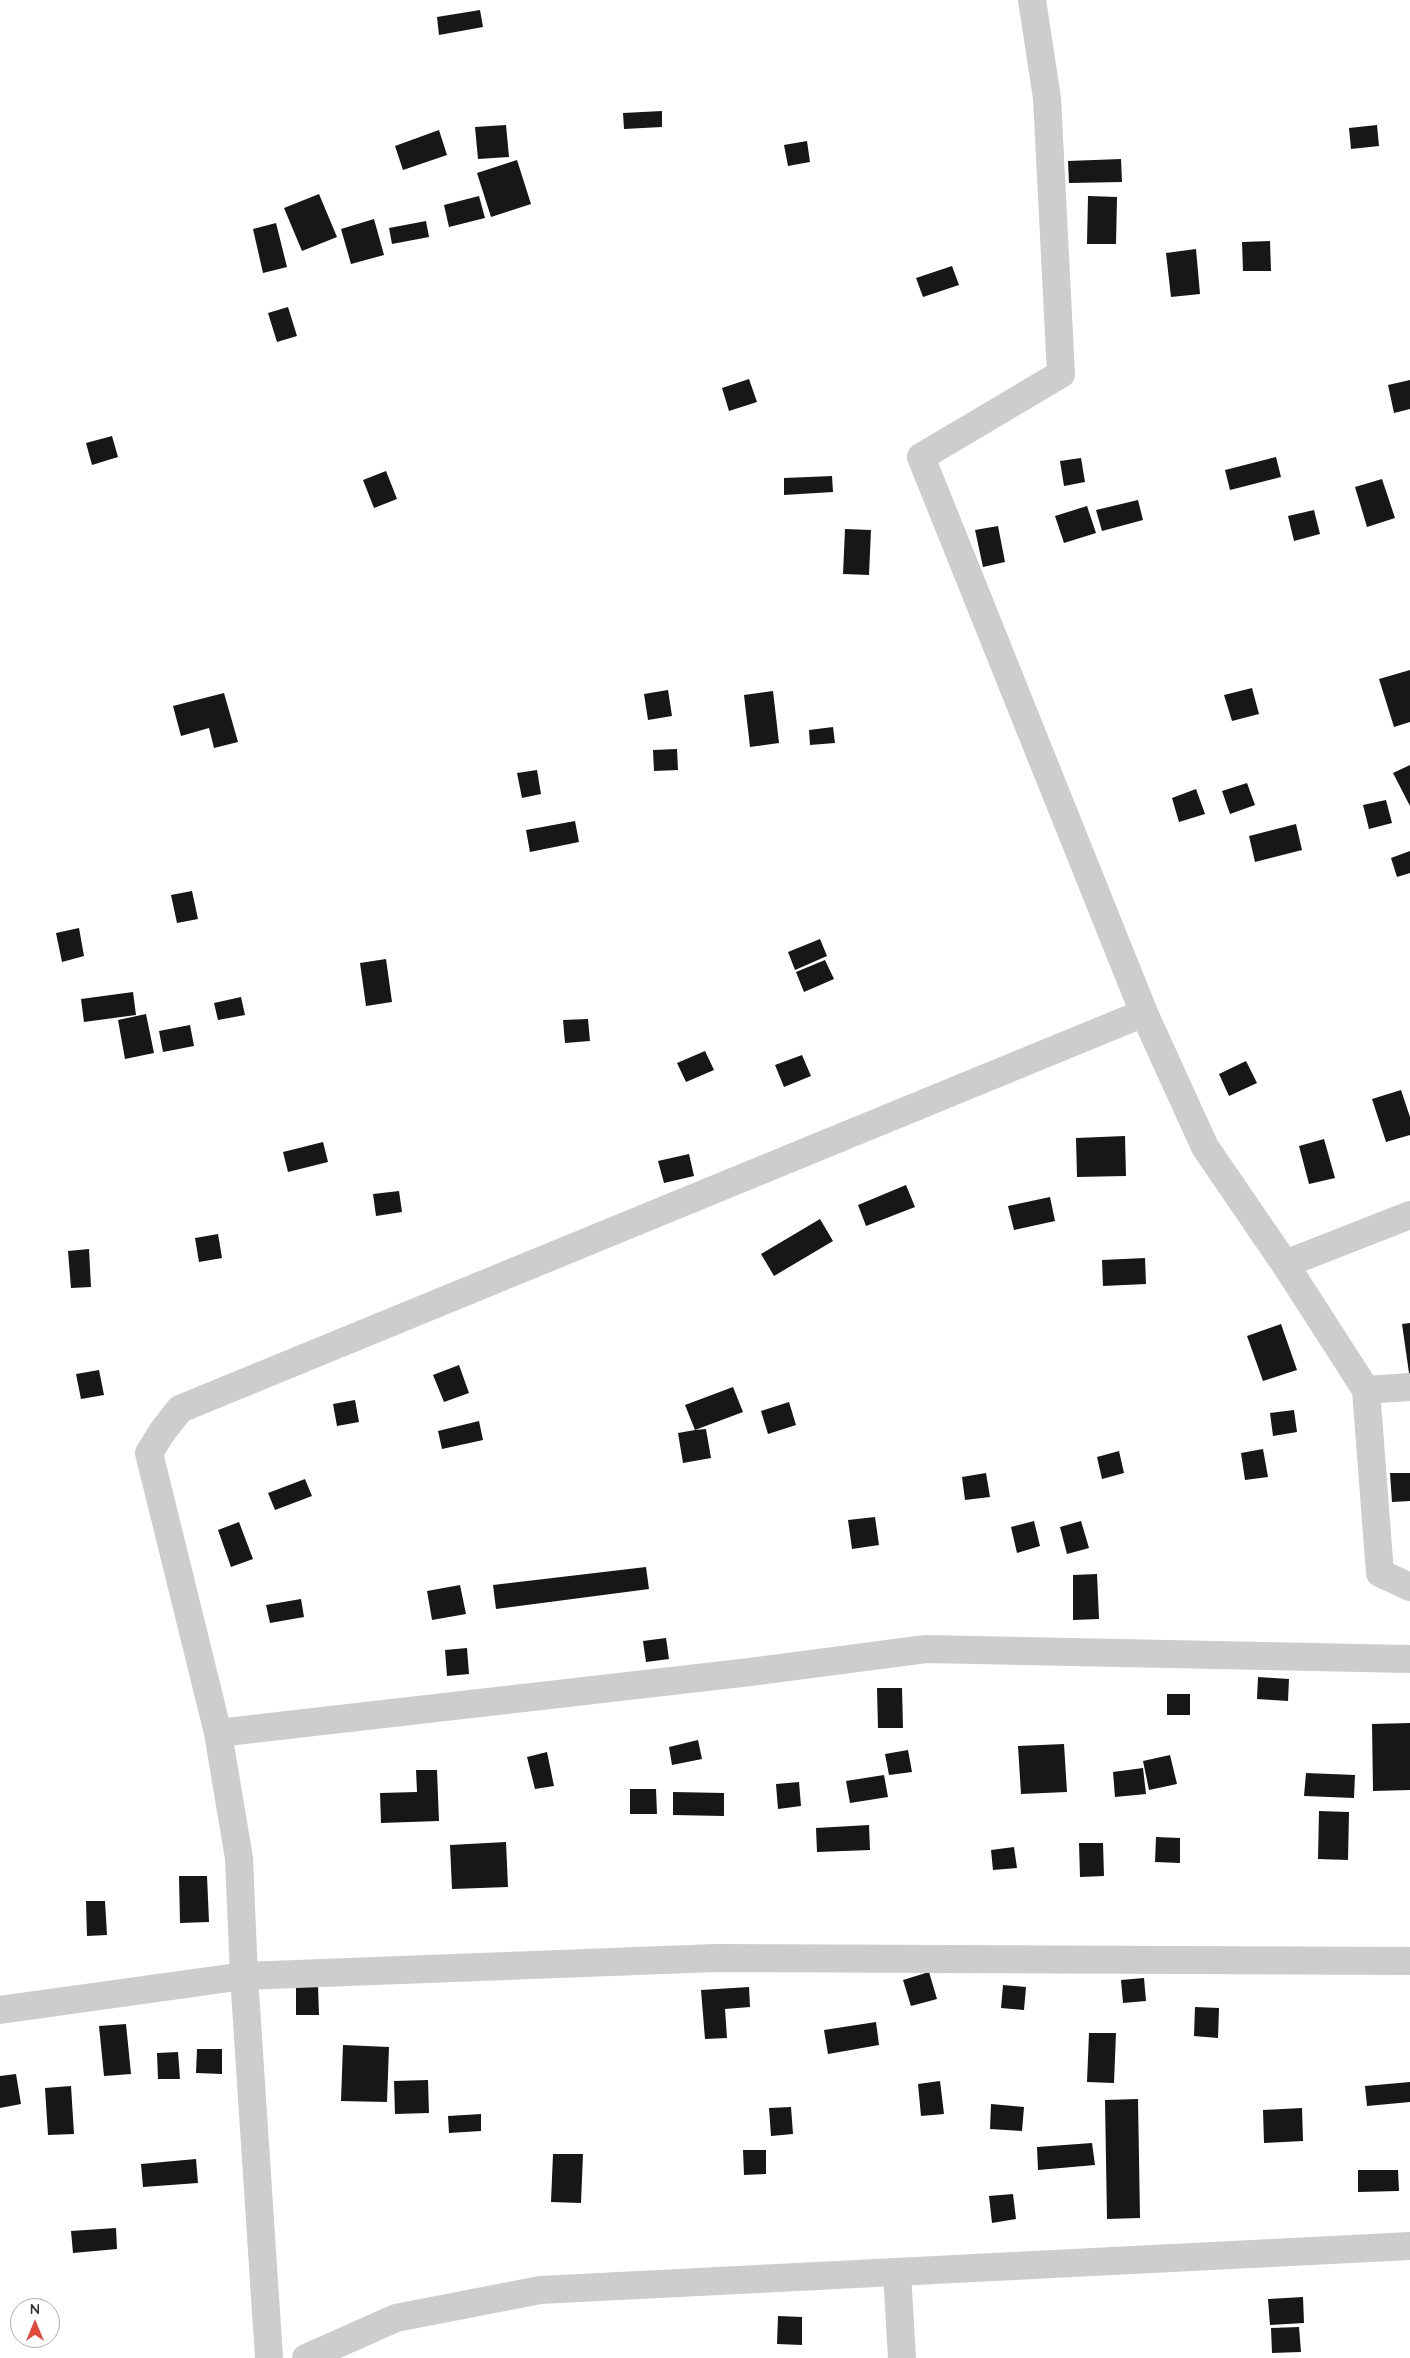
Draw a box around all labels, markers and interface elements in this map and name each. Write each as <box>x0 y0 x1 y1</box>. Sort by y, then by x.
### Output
north arrow <box>10 2298 60 2348</box>
text: N <box>30 2300 40 2318</box>

